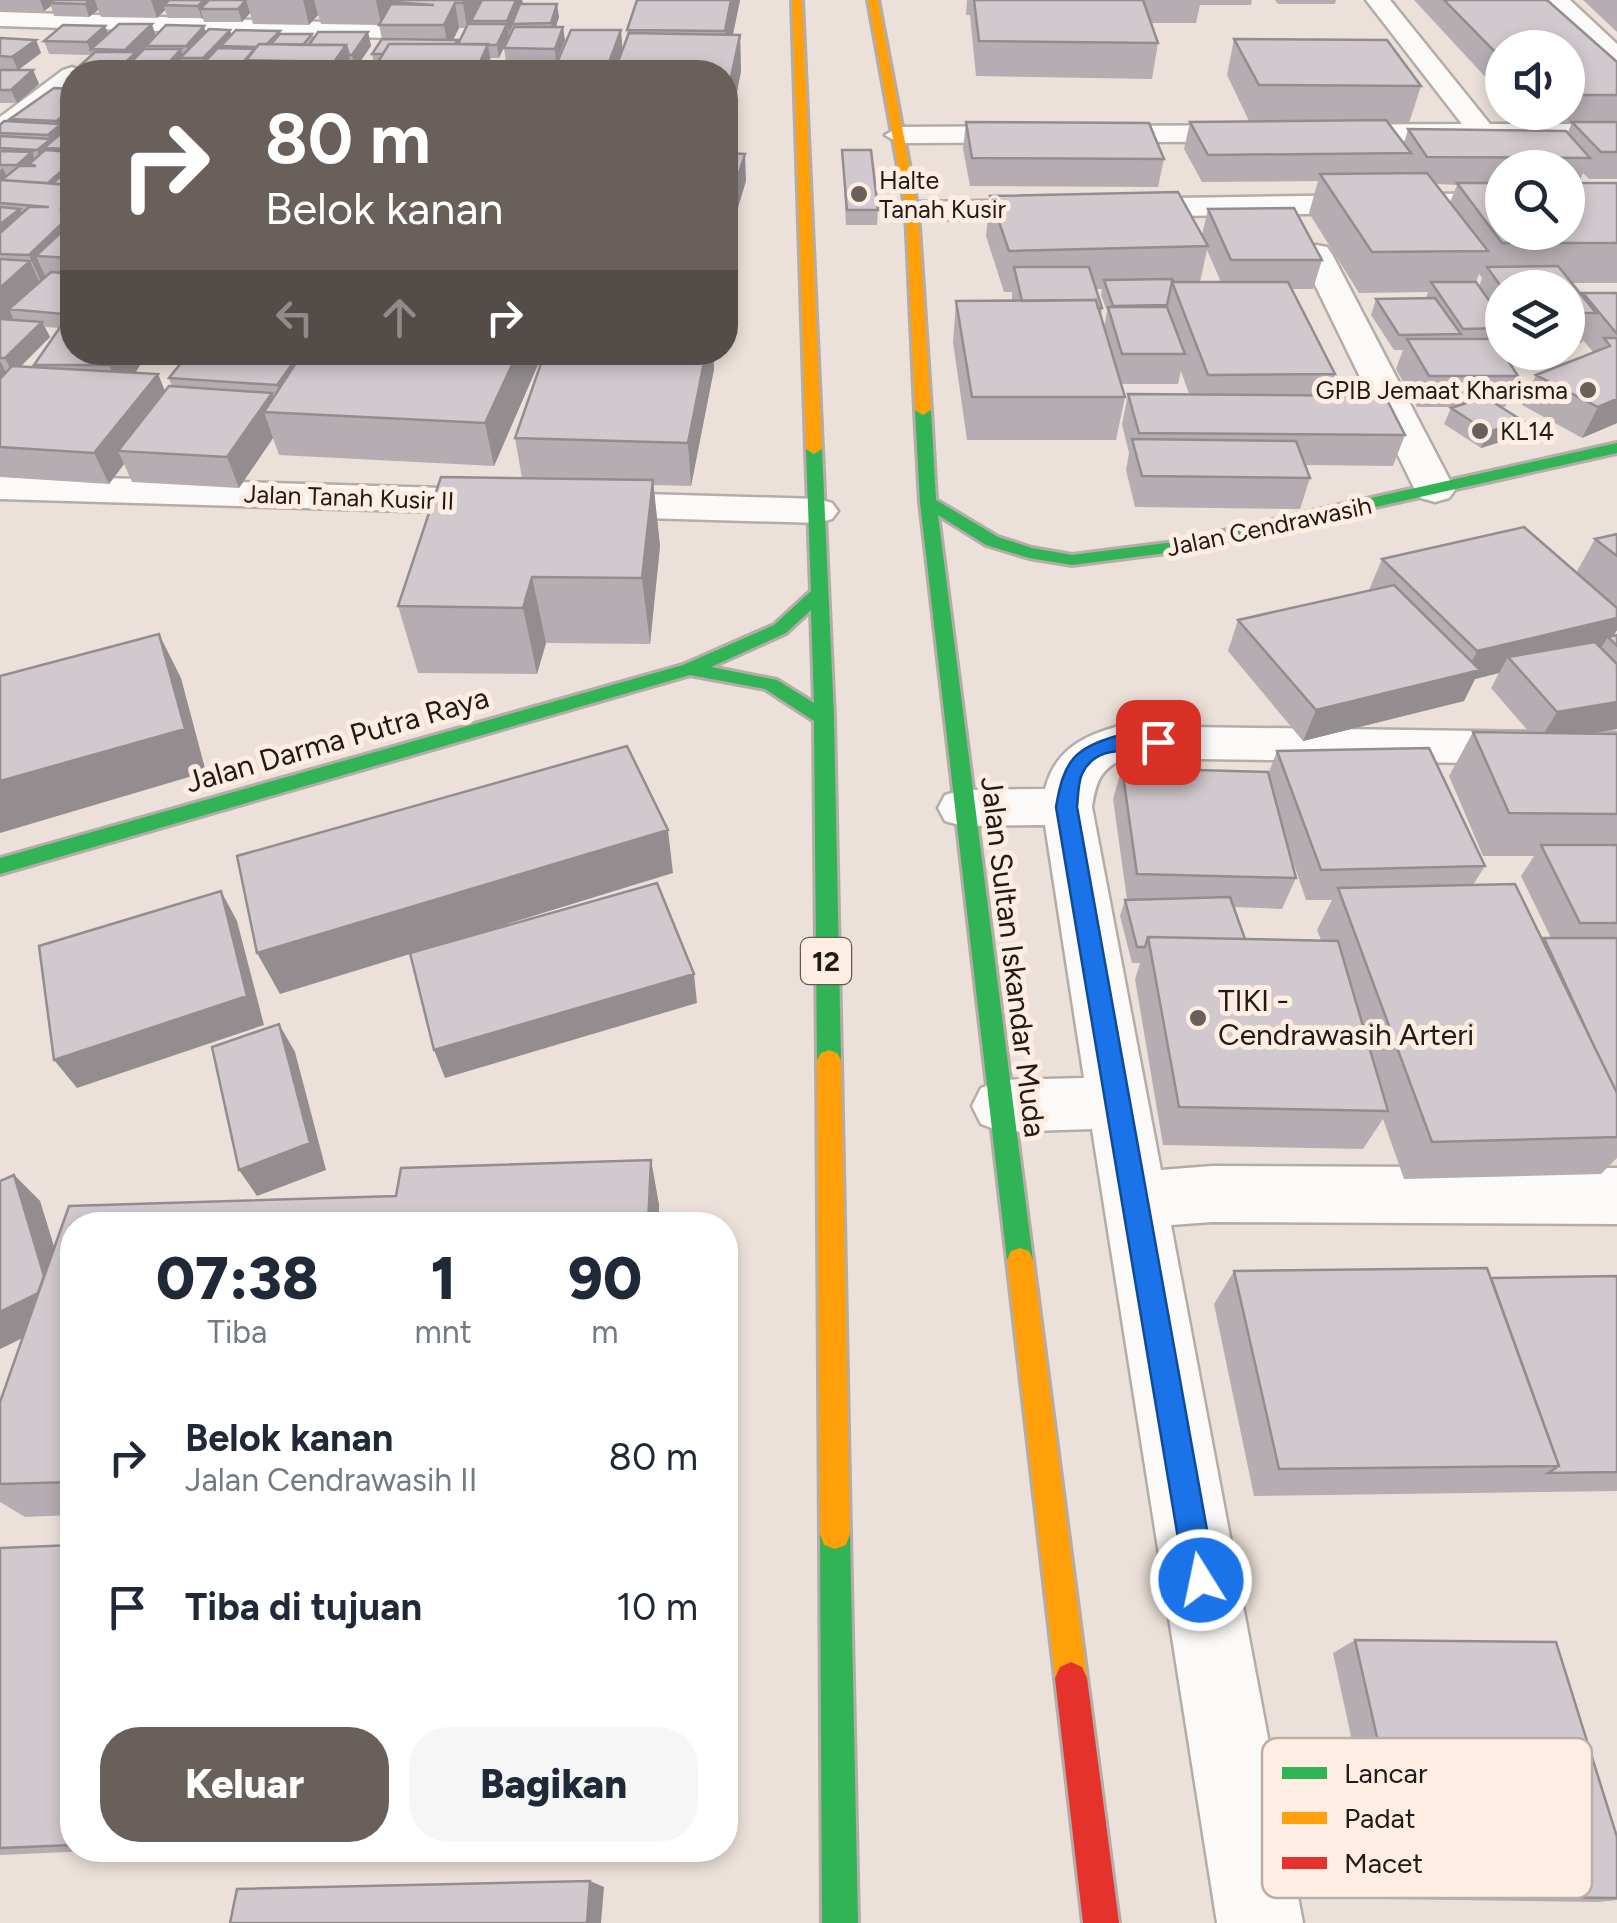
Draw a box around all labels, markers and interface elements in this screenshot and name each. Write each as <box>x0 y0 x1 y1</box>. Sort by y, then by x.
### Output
map controls <box>1485 30 1585 370</box>
button: sound <box>1485 30 1585 130</box>
text: 80 m <box>265 96 431 181</box>
icon: right <box>100 100 230 230</box>
button: search <box>1485 150 1585 250</box>
place label: Halte Tanah Kusir <box>879 165 1006 224</box>
text: Belok kanan <box>265 181 503 235</box>
marker: Halte Tanah Kusir <box>848 183 870 205</box>
button: layers <box>1485 270 1585 370</box>
icon: left <box>267 290 322 345</box>
icon: ahead <box>372 290 427 345</box>
icon: right <box>477 290 532 345</box>
place label: GPIB Jemaat Kharisma <box>1315 375 1568 405</box>
marker: GPIB Jemaat Kharisma <box>1577 379 1599 401</box>
place label: KL14 <box>1500 416 1554 446</box>
marker: KL14 <box>1469 420 1491 442</box>
street label: Jalan Tanah Kusir II <box>243 478 455 516</box>
street label: Jalan Cendrawasih <box>1164 490 1374 562</box>
street label: Jalan Darma Putra Raya <box>181 678 493 801</box>
pin <box>1116 700 1201 785</box>
icon: arrive <box>1131 715 1186 770</box>
street label: Jalan Sultan Iskandar Muda <box>973 774 1054 1139</box>
road number: 12 <box>801 938 851 984</box>
place label: TIKI - Cendrawasih Arteri <box>1218 982 1474 1053</box>
marker: TIKI - Cendrawasih Arteri <box>1187 1007 1209 1029</box>
text: 07:38 <box>156 1242 319 1314</box>
text: 1 <box>430 1242 456 1314</box>
text: 90 <box>568 1242 642 1314</box>
text: Tiba <box>207 1313 267 1351</box>
text: mnt <box>415 1313 472 1351</box>
text: m <box>591 1313 618 1351</box>
text: Belok kanan <box>185 1415 393 1461</box>
icon: right <box>100 1430 155 1485</box>
text: 80 m <box>609 1434 698 1480</box>
text: Jalan Cendrawasih II <box>185 1461 477 1499</box>
position arrow <box>1149 1528 1253 1632</box>
icon: arrive <box>100 1580 155 1635</box>
text: Tiba di tujuan <box>185 1584 422 1630</box>
text: 10 m <box>616 1584 698 1630</box>
button: Keluar <box>100 1727 389 1842</box>
button: Bagikan <box>409 1727 698 1842</box>
legend <box>1262 1738 1592 1898</box>
text: Lancar <box>1344 1756 1428 1790</box>
text: Padat <box>1344 1801 1415 1835</box>
text: Macet <box>1344 1846 1423 1880</box>

